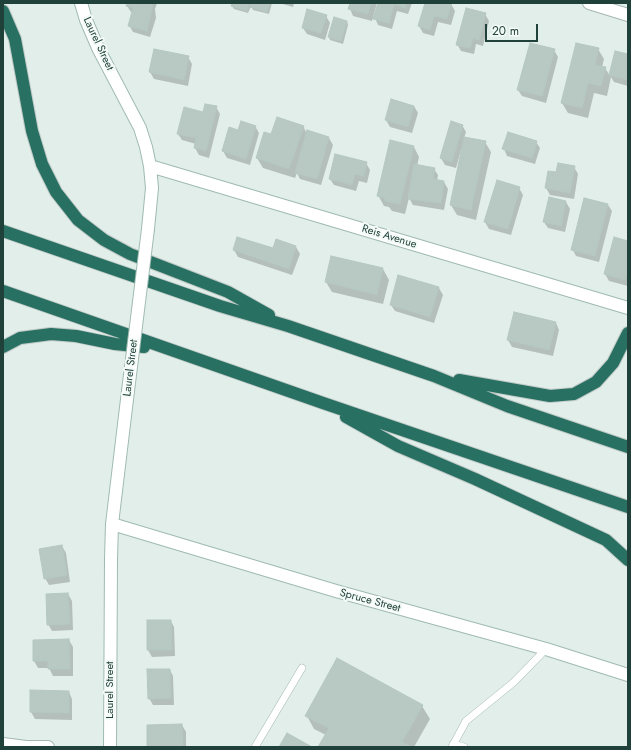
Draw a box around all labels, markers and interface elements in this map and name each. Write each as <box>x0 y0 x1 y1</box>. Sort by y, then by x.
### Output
street label: Laurel Street <box>80 15 116 73</box>
scale bar <box>487 16 540 42</box>
text: 20 m <box>492 22 519 40</box>
street label: Reis Avenue <box>360 222 418 252</box>
street label: Laurel Street <box>121 339 141 397</box>
street label: Spruce Street <box>338 587 402 615</box>
street label: Laurel Street <box>103 661 117 719</box>

